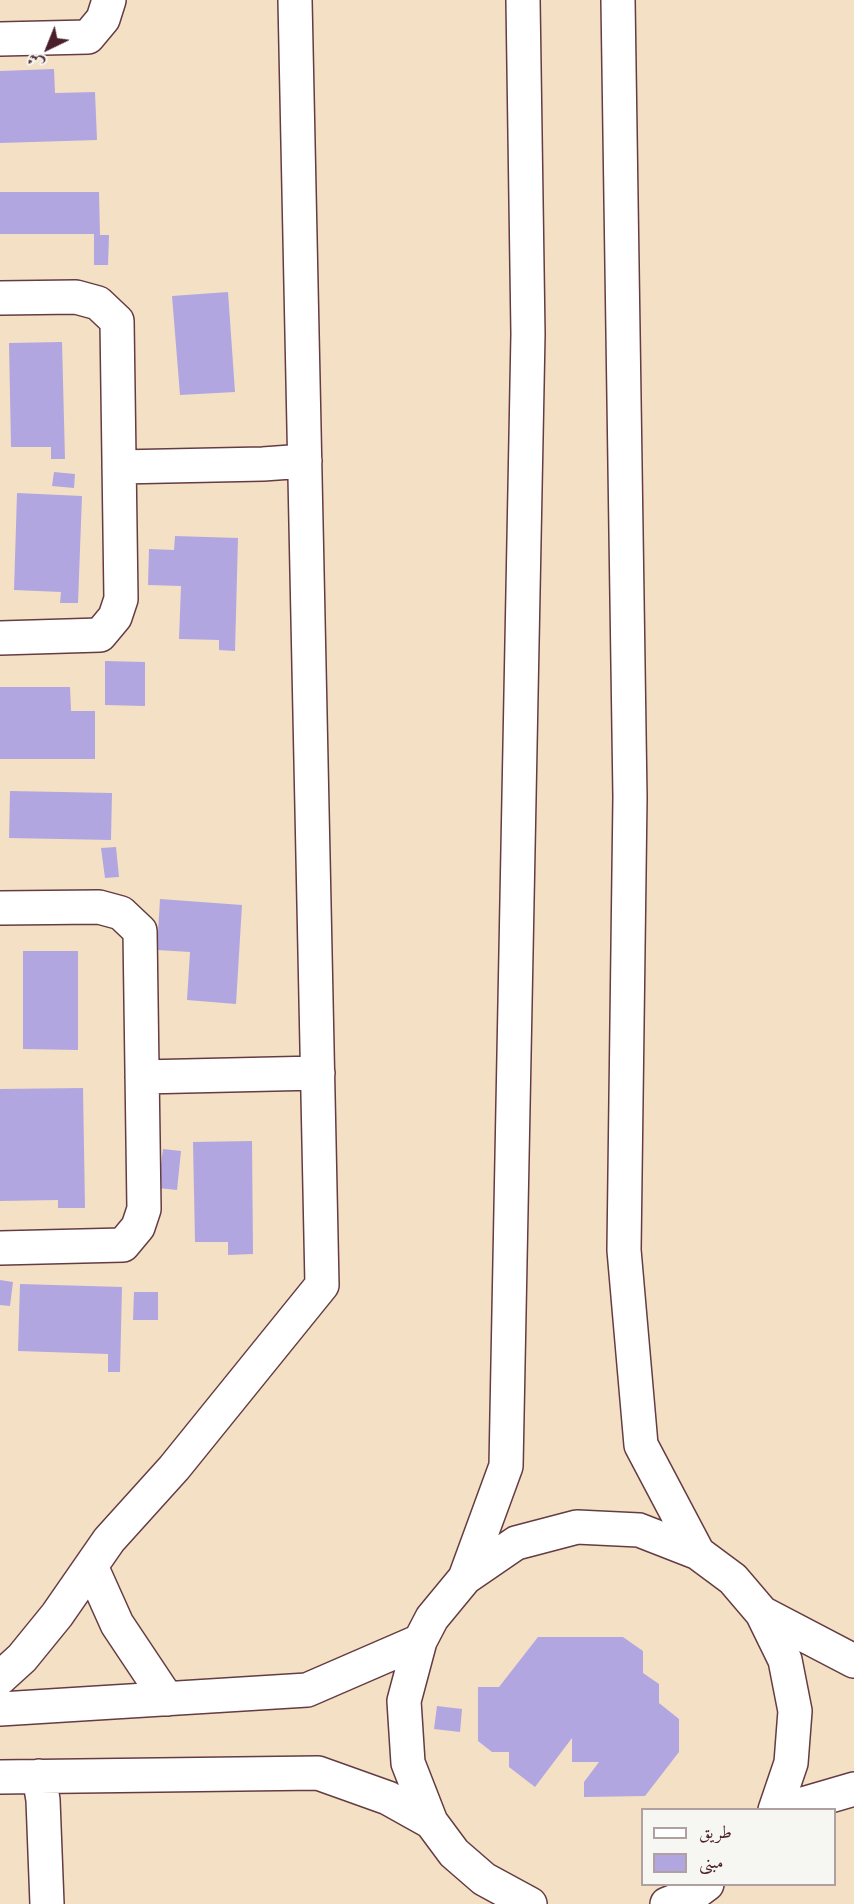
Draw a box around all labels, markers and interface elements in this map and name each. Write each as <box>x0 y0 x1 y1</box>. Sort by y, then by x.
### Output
north arrow <box>18 18 78 78</box>
text: ش <box>23 49 48 74</box>
legend <box>641 1808 836 1886</box>
text: طريق <box>699 1822 732 1843</box>
text: مبنى <box>699 1852 724 1873</box>

